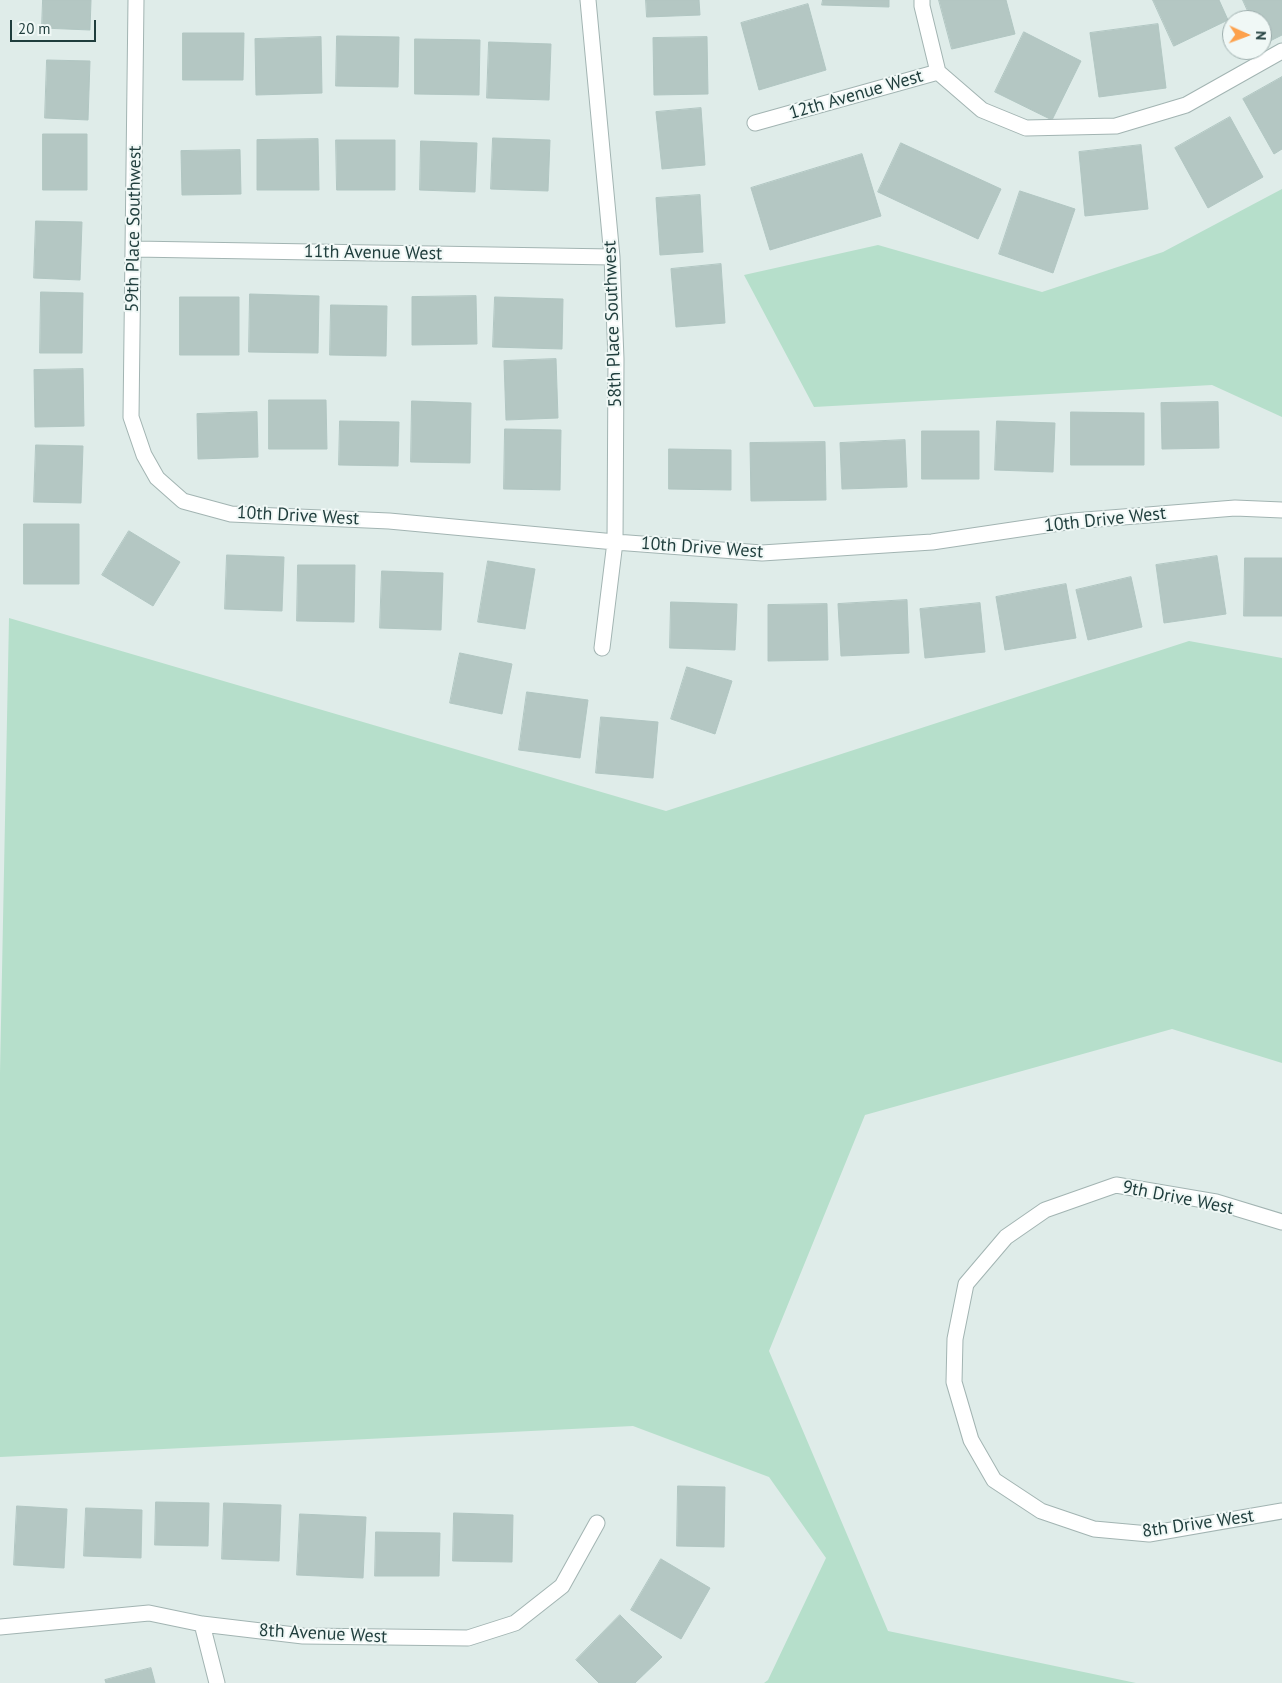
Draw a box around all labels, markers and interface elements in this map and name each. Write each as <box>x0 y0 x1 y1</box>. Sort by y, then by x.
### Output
scale bar <box>12 10 99 42</box>
north arrow <box>1222 10 1272 60</box>
text: 20 m <box>18 19 51 38</box>
text: N <box>1252 31 1270 40</box>
street label: 12th Avenue West <box>787 66 925 124</box>
street label: 59th Place Southwest <box>122 145 146 313</box>
street label: 58th Place Southwest <box>599 240 627 408</box>
street label: 11th Avenue West <box>304 241 442 265</box>
street label: 10th Drive West <box>236 502 360 530</box>
street label: 10th Drive West <box>1043 503 1167 537</box>
street label: 10th Drive West <box>640 533 764 563</box>
street label: 9th Drive West <box>1121 1177 1235 1219</box>
street label: 8th Drive West <box>1141 1505 1255 1543</box>
street label: 8th Avenue West <box>258 1620 388 1648</box>

